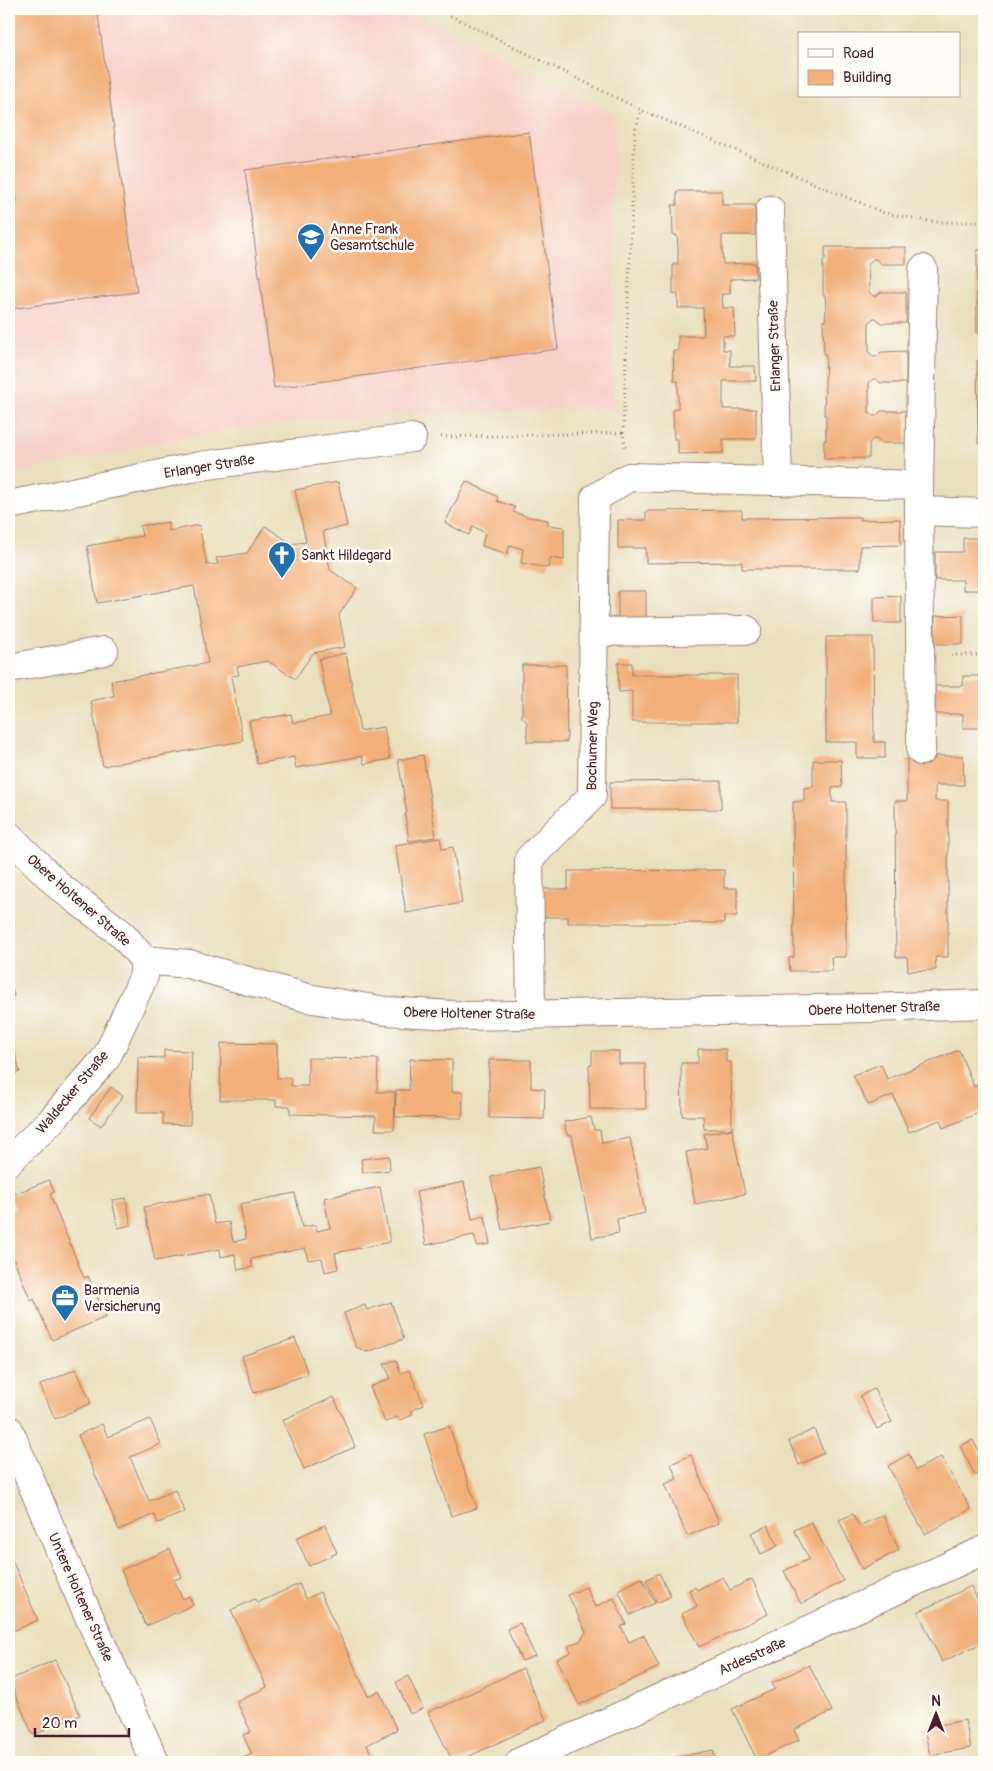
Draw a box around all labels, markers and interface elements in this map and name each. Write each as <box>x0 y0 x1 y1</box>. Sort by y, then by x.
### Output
legend <box>798 32 960 98</box>
text: Road <box>843 44 874 63</box>
text: Building <box>843 68 891 87</box>
place label: Anne Frank Gesamtschule <box>330 221 414 254</box>
school or university icon: Anne Frank Gesamtschule <box>296 222 326 261</box>
street label: Erlanger Straße <box>764 300 785 392</box>
street label: Erlanger Straße <box>163 451 256 482</box>
church icon: Sankt Hildegard <box>267 540 297 579</box>
place label: Sankt Hildegard <box>301 547 392 564</box>
street label: Bochumer Weg <box>583 701 602 791</box>
street label: Obere Holtener Straße <box>23 851 134 950</box>
street label: Obere Holtener Straße <box>808 998 940 1019</box>
street label: Obere Holtener Straße <box>403 1004 535 1023</box>
street label: Waldecker Straße <box>33 1047 112 1137</box>
place label: Barmenia Versicherung <box>84 1282 161 1315</box>
office icon: Barmenia Versicherung <box>50 1283 80 1322</box>
street label: Untere Holtener Straße <box>45 1530 117 1664</box>
street label: Ardesstraße <box>716 1634 789 1679</box>
north arrow <box>910 1688 960 1738</box>
text: N <box>931 1693 941 1710</box>
scale bar <box>35 1706 129 1738</box>
text: 20 m <box>42 1714 77 1733</box>

